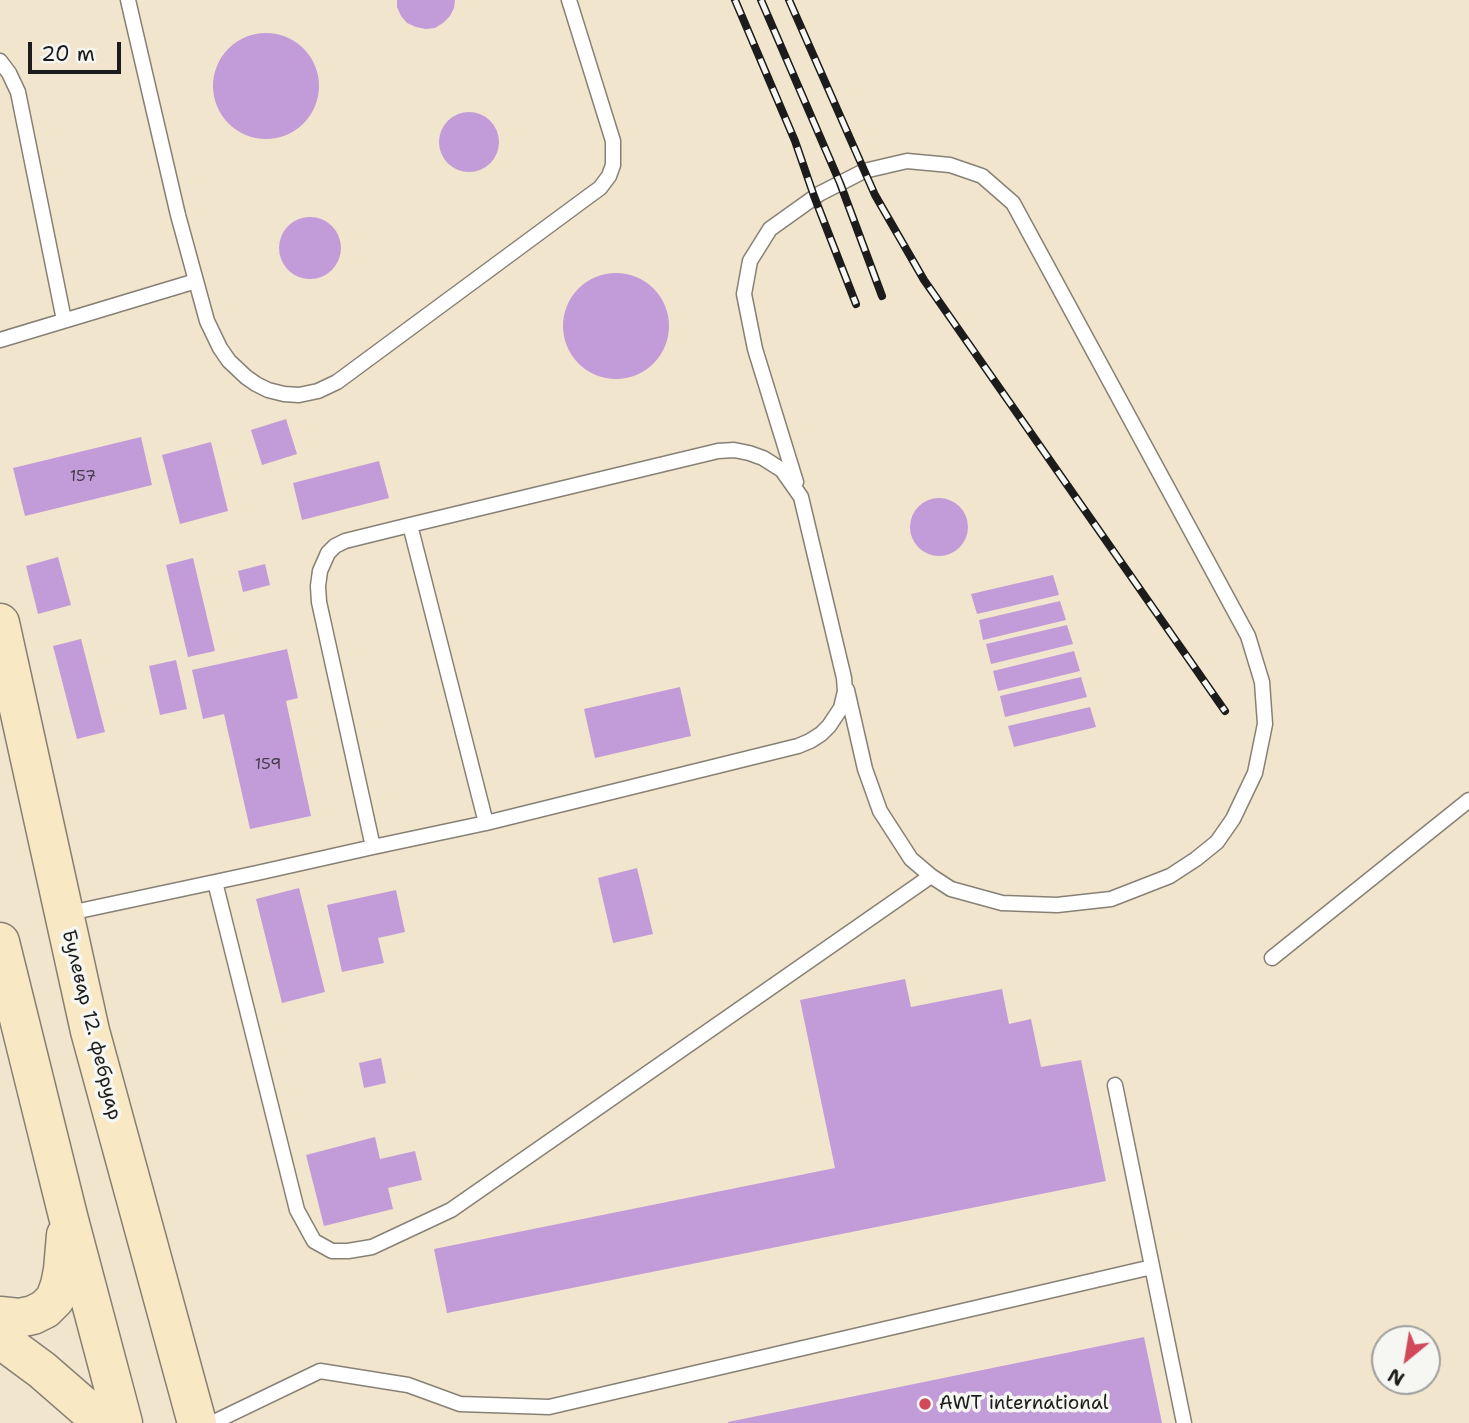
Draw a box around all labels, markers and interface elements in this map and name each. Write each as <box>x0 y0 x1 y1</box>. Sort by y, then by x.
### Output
scale bar <box>32 28 124 72</box>
text: 20 m <box>41 40 95 68</box>
house number: 157 <box>70 467 96 487</box>
house number: 159 <box>255 755 281 775</box>
street label: Булевар 12. фебруар <box>56 928 126 1122</box>
north arrow <box>1371 1325 1441 1395</box>
text: N <box>1383 1362 1409 1391</box>
place label: AWT international <box>939 1393 1108 1415</box>
marker: AWT international <box>917 1396 933 1412</box>

